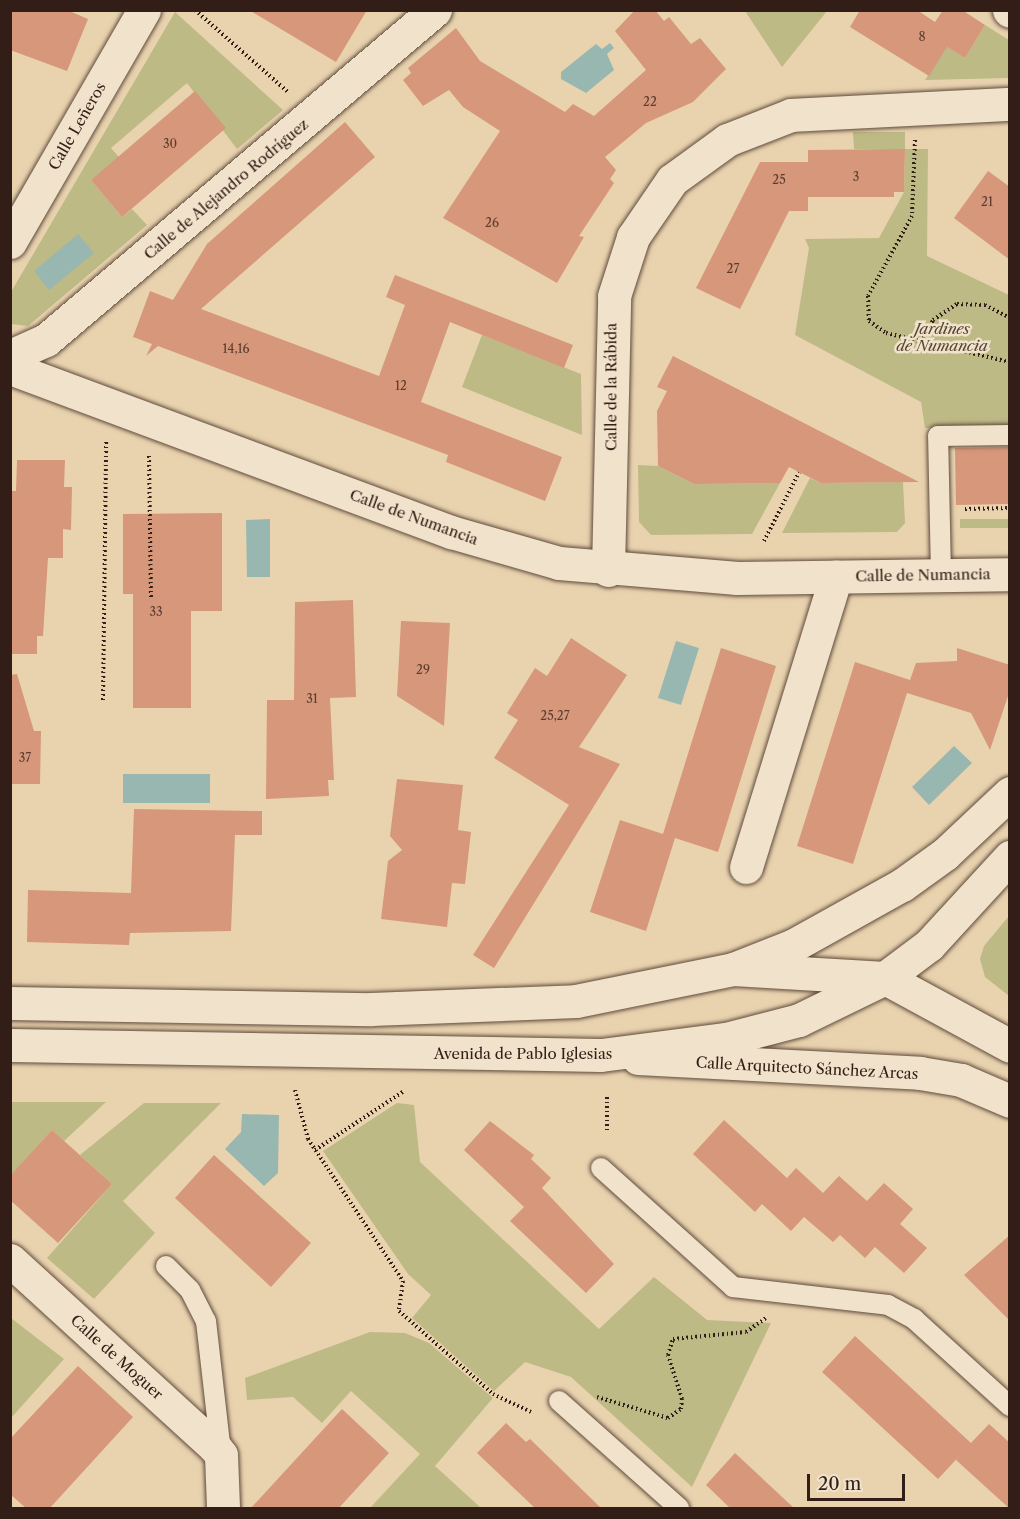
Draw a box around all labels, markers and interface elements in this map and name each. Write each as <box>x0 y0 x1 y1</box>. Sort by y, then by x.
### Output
house number: 8 <box>918 30 926 44</box>
street label: Calle Leñeros <box>45 79 109 173</box>
house number: 22 <box>643 95 657 109</box>
street label: Calle de Alejandro Rodríguez <box>140 115 312 263</box>
house number: 30 <box>163 137 177 151</box>
house number: 3 <box>853 170 859 184</box>
house number: 25 <box>772 173 786 187</box>
house number: 21 <box>981 195 993 209</box>
house number: 26 <box>485 216 499 230</box>
house number: 27 <box>727 262 739 276</box>
park label: Jardines de Numancia <box>896 319 988 354</box>
street label: Calle de la Rábida <box>602 323 620 451</box>
house number: 14,16 <box>222 342 250 356</box>
house number: 12 <box>395 379 407 393</box>
street label: Calle de Numancia <box>347 485 481 549</box>
street label: Calle de Numancia <box>855 565 991 585</box>
house number: 33 <box>149 605 163 619</box>
house number: 29 <box>416 663 430 677</box>
house number: 31 <box>306 692 318 706</box>
house number: 25,27 <box>540 709 570 723</box>
house number: 37 <box>19 751 31 765</box>
street label: Avenida de Pablo Iglesias <box>434 1045 612 1063</box>
street label: Calle Arquitecto Sánchez Arcas <box>695 1053 919 1083</box>
street label: Calle de Moguer <box>67 1311 167 1403</box>
scale bar <box>810 1462 908 1500</box>
text: 20 m <box>818 1473 861 1495</box>

